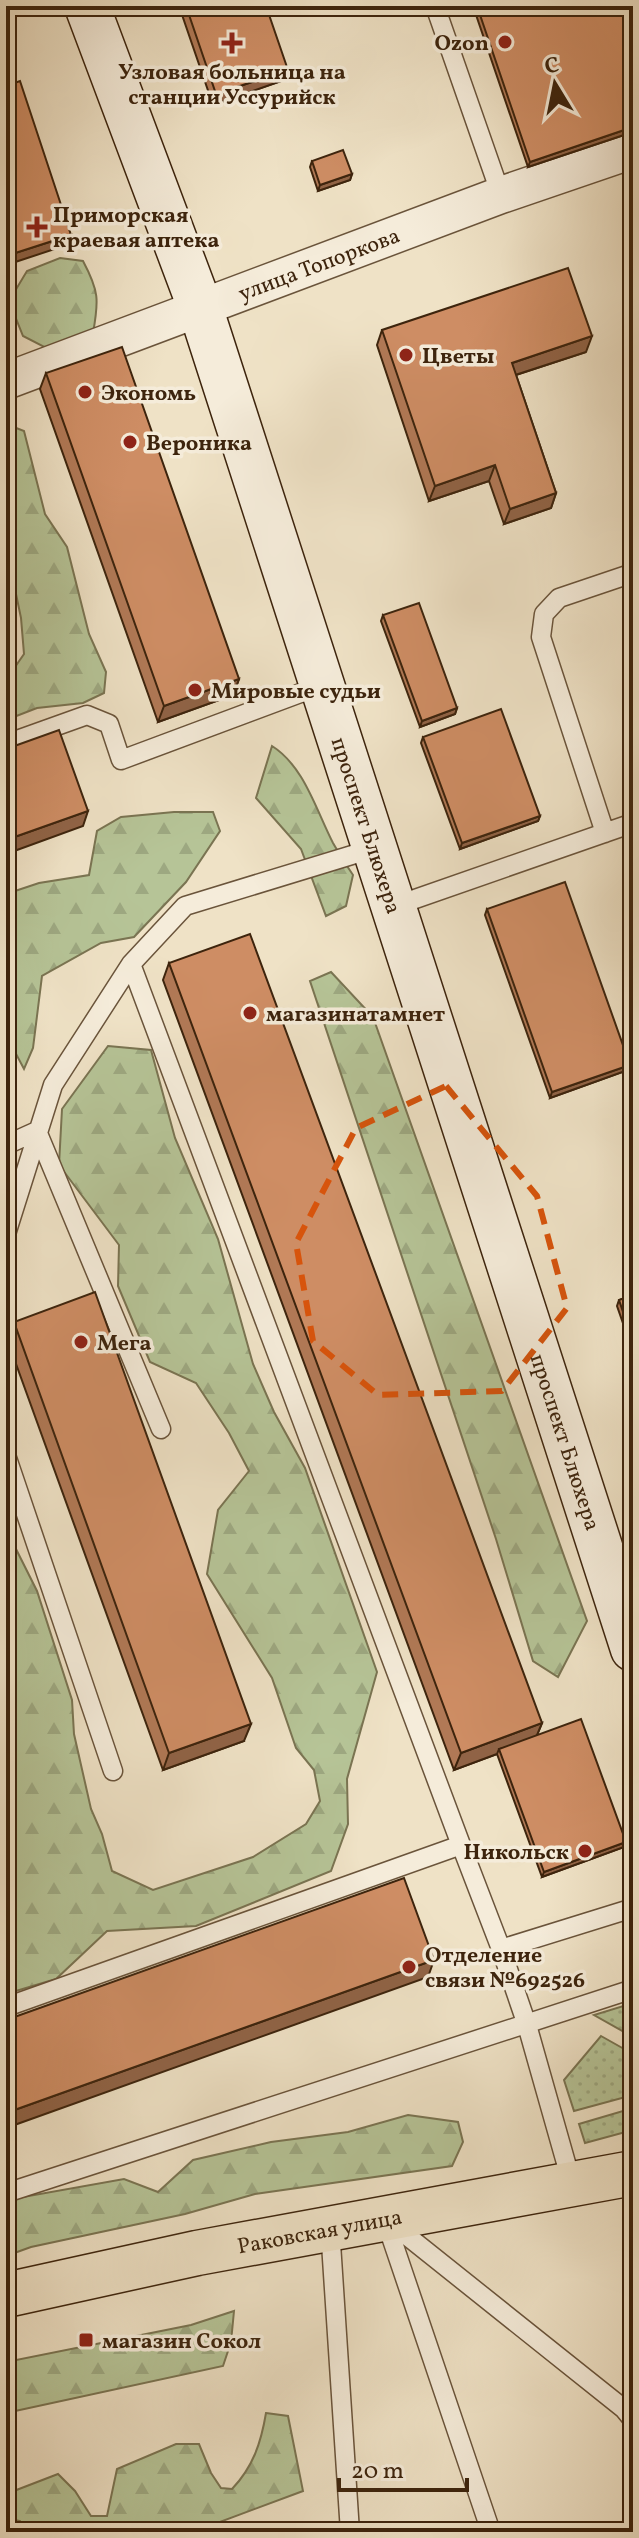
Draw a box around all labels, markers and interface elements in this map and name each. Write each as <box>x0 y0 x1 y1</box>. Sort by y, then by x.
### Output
place label: Ozon <box>434 29 489 60</box>
marker: Узловая больница на станции Уссурийск <box>221 32 243 54</box>
marker: Ozon <box>496 33 514 51</box>
north arrow <box>515 44 595 124</box>
text: С <box>542 50 562 83</box>
place label: Узловая больница на станции Уссурийск <box>118 58 346 114</box>
place label: Приморская краевая аптека <box>53 201 219 257</box>
marker: Приморская краевая аптека <box>28 218 46 236</box>
street label: улица Топоркова <box>234 221 405 310</box>
place label: Цветы <box>422 342 494 373</box>
marker: Цветы <box>397 346 415 364</box>
place label: Экономь <box>101 379 196 410</box>
marker: Экономь <box>76 383 94 401</box>
place label: Вероника <box>146 429 252 460</box>
marker: Вероника <box>121 433 139 451</box>
place label: Мировые судьи <box>211 677 381 708</box>
marker: Мировые судьи <box>186 681 204 699</box>
street label: проспект Блюхера <box>322 734 408 918</box>
place label: магазинатамнет <box>266 1000 445 1031</box>
marker: магазинатамнет <box>241 1004 259 1022</box>
place label: Мега <box>97 1329 152 1360</box>
marker: Мега <box>72 1333 90 1351</box>
street label: проспект Блюхера <box>521 1350 607 1535</box>
place label: Никольск <box>464 1838 569 1869</box>
marker: Никольск <box>576 1842 594 1860</box>
place label: Отделение связи №692526 <box>425 1941 585 1997</box>
marker: Отделение связи №692526 <box>400 1958 418 1976</box>
street label: Раковская улица <box>235 2203 405 2263</box>
place label: магазин Сокол <box>102 2327 261 2358</box>
marker: магазин Сокол <box>77 2331 95 2349</box>
scale bar <box>339 2442 467 2492</box>
text: 20 m <box>351 2455 404 2489</box>

